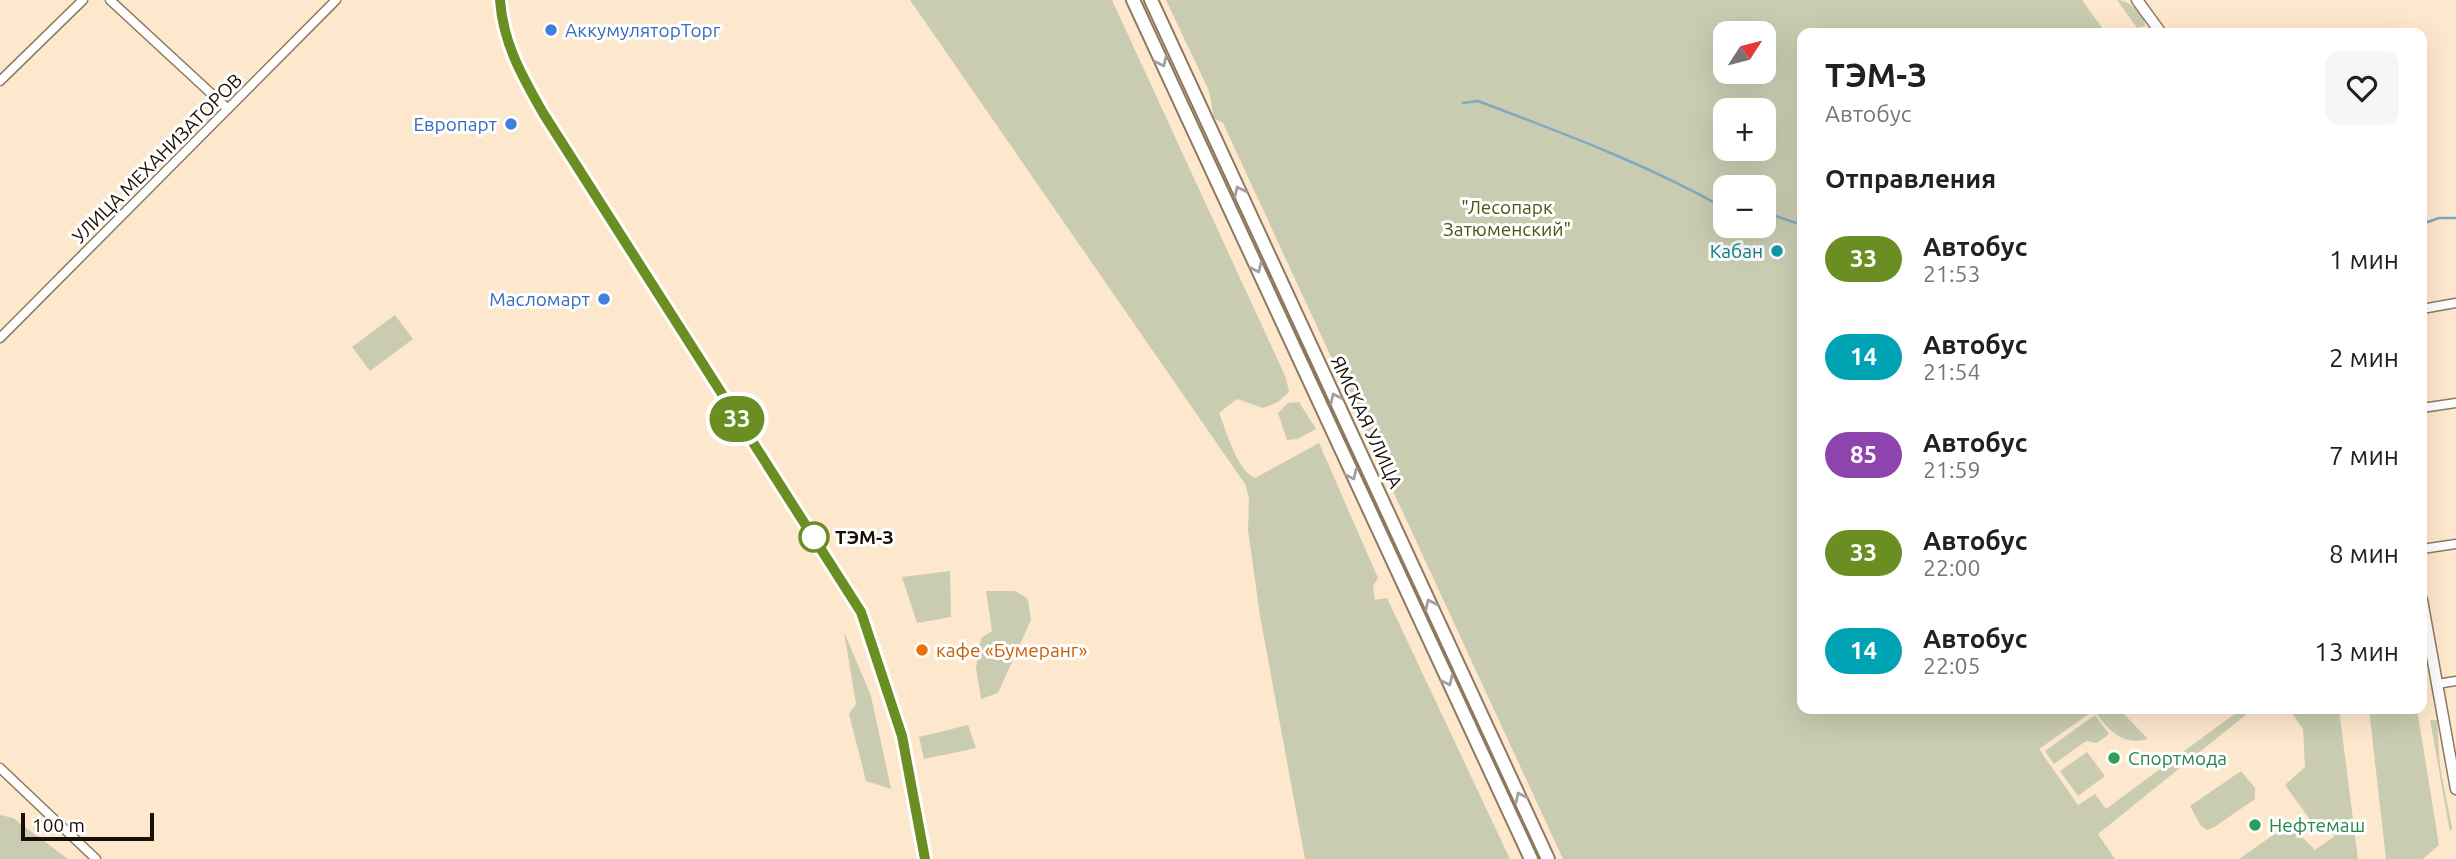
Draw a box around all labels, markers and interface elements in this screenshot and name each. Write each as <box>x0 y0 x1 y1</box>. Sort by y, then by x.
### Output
place label: АккумуляторТорг <box>565 19 721 41</box>
north arrow <box>1713 21 1776 84</box>
map controls <box>1713 21 1776 238</box>
marker: АккумуляторТорг <box>543 22 559 38</box>
button: heart <box>2325 51 2399 125</box>
one-way arrow <box>1154 55 1168 67</box>
text: ТЭМ-З <box>1825 56 1927 93</box>
street label: УЛИЦА МЕХАНИЗАТОРОВ <box>68 69 246 247</box>
button: + <box>1713 98 1776 161</box>
text: Автобус <box>1825 101 1912 126</box>
place label: Европарт <box>413 113 498 135</box>
marker: Европарт <box>503 116 519 132</box>
text: Отправления <box>1825 164 1996 193</box>
button: − <box>1713 175 1776 238</box>
one-way arrow <box>1233 186 1247 198</box>
park label: "Лесопарк Затюменский" <box>1443 196 1571 240</box>
text: Автобус <box>1923 232 2027 261</box>
place label: Кабан <box>1710 240 1763 262</box>
marker: Кабан <box>1769 243 1785 259</box>
text: 33 <box>1850 245 1877 272</box>
text: 1 мин <box>2329 245 2399 274</box>
one-way arrow <box>1249 261 1263 274</box>
text: 21:53 <box>1923 261 1981 286</box>
place label: Масломарт <box>489 288 591 310</box>
marker: Масломарт <box>596 291 612 307</box>
text: Автобус <box>1923 330 2027 359</box>
text: 14 <box>1850 343 1877 370</box>
text: 2 мин <box>2329 343 2399 372</box>
street label: ЯМСКАЯ УЛИЦА <box>1327 352 1408 492</box>
text: 21:54 <box>1923 359 1981 384</box>
one-way arrow <box>1329 393 1343 405</box>
line badge: 33 <box>706 396 768 442</box>
text: 33 <box>723 405 751 432</box>
text: Автобус <box>1923 428 2027 457</box>
text: 85 <box>1850 441 1877 468</box>
text: 7 мин <box>2329 441 2399 470</box>
text: 21:59 <box>1923 457 1981 482</box>
one-way arrow <box>1344 468 1358 480</box>
marker: ТЭМ-З <box>799 522 829 552</box>
place label: ТЭМ-З <box>835 526 894 548</box>
text: Автобус <box>1923 526 2027 555</box>
text: 33 <box>1850 539 1877 566</box>
text: 8 мин <box>2329 539 2399 568</box>
text: 22:00 <box>1923 555 1981 580</box>
one-way arrow <box>1424 599 1438 611</box>
text: Автобус <box>1923 624 2027 653</box>
text: 14 <box>1850 637 1877 664</box>
text: 13 мин <box>2314 637 2399 666</box>
place label: кафе «Бумеранг» <box>936 639 1088 661</box>
marker: кафе «Бумеранг» <box>914 642 930 658</box>
text: 22:05 <box>1923 653 1981 678</box>
one-way arrow <box>1440 674 1454 686</box>
place label: Спортмода <box>2128 747 2227 769</box>
marker: Спортмода <box>2106 750 2122 766</box>
one-way arrow <box>1514 792 1528 804</box>
scale bar <box>21 810 154 842</box>
text: 100 m <box>32 814 85 836</box>
place label: Нефтемаш <box>2269 814 2365 836</box>
marker: Нефтемаш <box>2247 817 2263 833</box>

